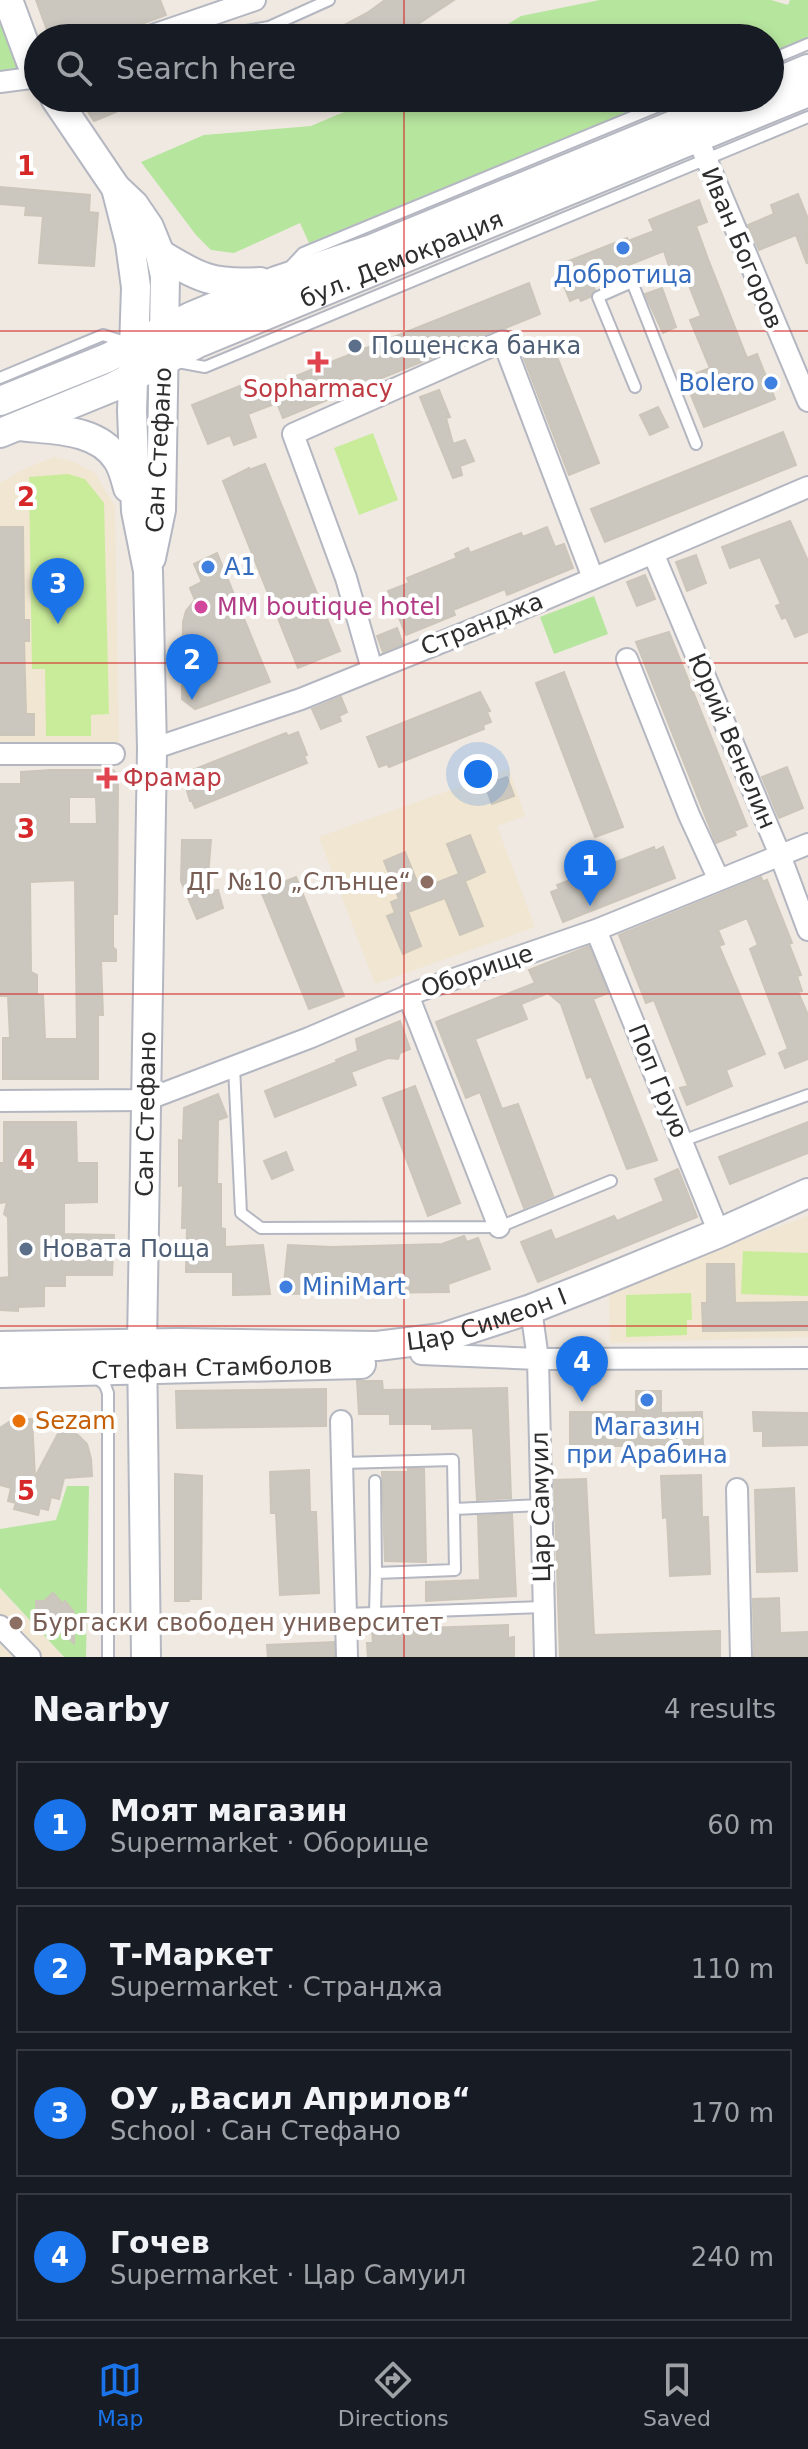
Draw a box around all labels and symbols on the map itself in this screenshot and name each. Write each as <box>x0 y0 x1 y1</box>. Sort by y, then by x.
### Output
text: 1 <box>17 151 35 181</box>
street label: Иван Богоров <box>695 163 789 333</box>
street label: бул. Демокрация <box>296 205 507 313</box>
marker: Добротица <box>614 239 632 257</box>
place label: Добротица <box>554 261 692 289</box>
place label: Пощенска банка <box>371 332 581 360</box>
marker: Пощенска банка <box>346 337 364 355</box>
marker: Sopharmacy <box>309 353 327 371</box>
street label: Сан Стефано <box>141 366 177 534</box>
place label: Bolero <box>678 369 755 397</box>
marker: Bolero <box>762 374 780 392</box>
place label: Sopharmacy <box>243 375 393 403</box>
text: 2 <box>17 482 35 512</box>
place label: A1 <box>224 553 256 581</box>
pin: 3 <box>32 558 84 624</box>
marker: A1 <box>199 558 217 576</box>
street label: Странджа <box>417 587 547 661</box>
place label: MM boutique hotel <box>217 593 441 621</box>
marker: MM boutique hotel <box>192 598 210 616</box>
pin: 2 <box>166 634 218 700</box>
street label: Юрий Венелин <box>682 649 782 833</box>
your location <box>458 754 498 794</box>
place label: Фрамар <box>123 764 222 792</box>
marker: Фрамар <box>98 769 116 787</box>
text: 3 <box>17 814 35 844</box>
pin: 1 <box>564 840 616 906</box>
place label: ДГ №10 „Слънце“ <box>186 868 411 896</box>
marker: ДГ №10 „Слънце“ <box>418 873 436 891</box>
street label: Оборище <box>417 939 537 1003</box>
street label: Поп Грую <box>622 1020 694 1142</box>
street label: Сан Стефано <box>131 1031 161 1197</box>
text: 4 <box>17 1145 35 1175</box>
place label: Новата Поща <box>42 1235 210 1263</box>
marker: Новата Поща <box>17 1240 35 1258</box>
place label: MiniMart <box>302 1273 406 1301</box>
marker: MiniMart <box>277 1278 295 1296</box>
street label: Цар Симеон I <box>405 1282 571 1356</box>
pin: 4 <box>556 1336 608 1402</box>
street label: Стефан Стамболов <box>91 1351 333 1385</box>
marker: Магазин при Арабина <box>638 1391 656 1409</box>
place label: Sezam <box>35 1407 116 1435</box>
marker: Sezam <box>10 1412 28 1430</box>
place label: Магазин при Арабина <box>566 1413 728 1469</box>
street label: Цар Самуил <box>526 1431 556 1583</box>
text: 5 <box>17 1476 35 1506</box>
place label: Бургаски свободен университет <box>32 1609 444 1637</box>
marker: Бургаски свободен университет <box>7 1614 25 1632</box>

